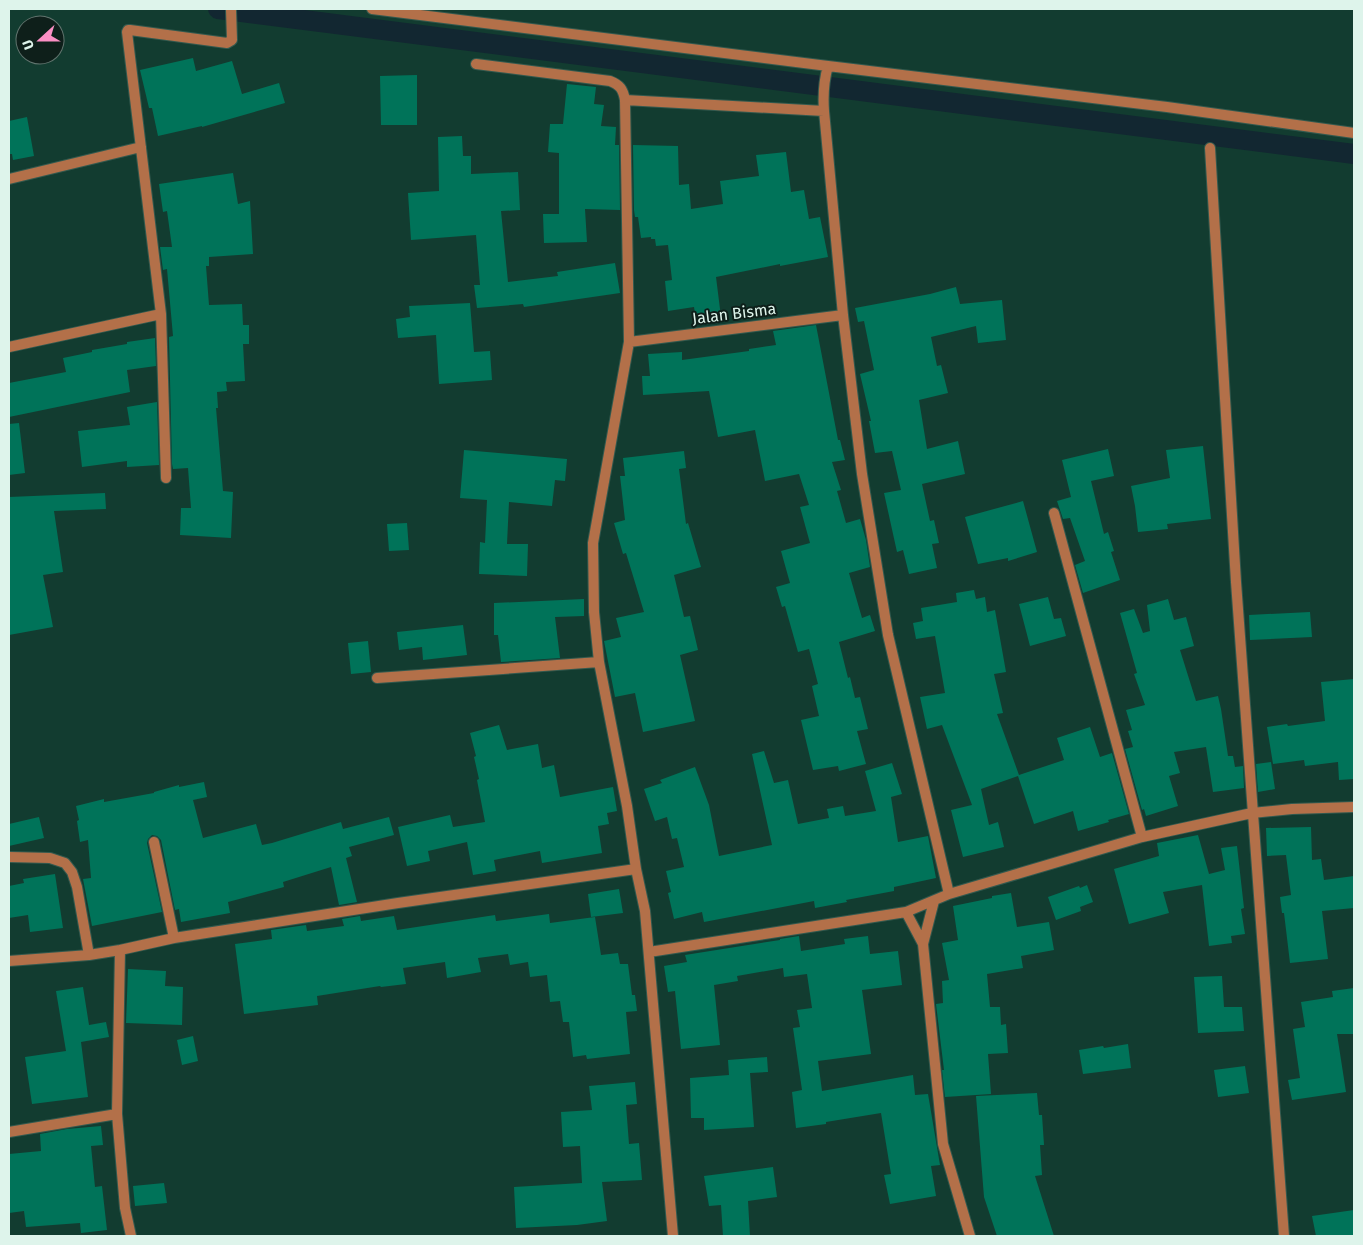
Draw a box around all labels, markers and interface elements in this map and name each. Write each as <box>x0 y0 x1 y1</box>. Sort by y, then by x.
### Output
north arrow <box>15 15 65 65</box>
text: U <box>19 37 38 52</box>
street label: Jalan Bisma <box>691 299 777 328</box>

